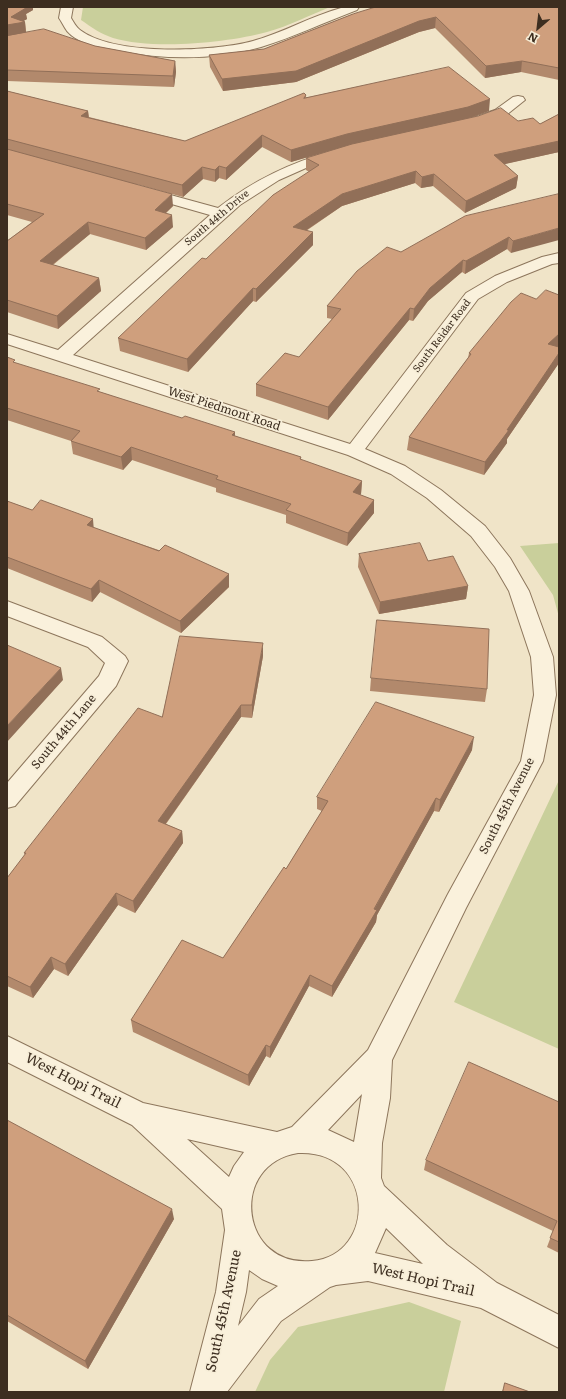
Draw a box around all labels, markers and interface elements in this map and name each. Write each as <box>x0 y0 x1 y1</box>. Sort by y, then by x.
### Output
north arrow <box>518 8 558 48</box>
text: N <box>525 29 540 48</box>
street label: South 44th Drive <box>182 188 252 248</box>
street label: South Reidar Road <box>411 297 473 375</box>
street label: West Piedmont Road <box>166 384 282 434</box>
street label: South 44th Lane <box>29 692 99 772</box>
street label: South 45th Avenue <box>476 755 538 857</box>
street label: West Hopi Trail <box>22 1050 124 1112</box>
street label: South 45th Avenue <box>203 1248 245 1374</box>
street label: West Hopi Trail <box>370 1260 476 1300</box>

